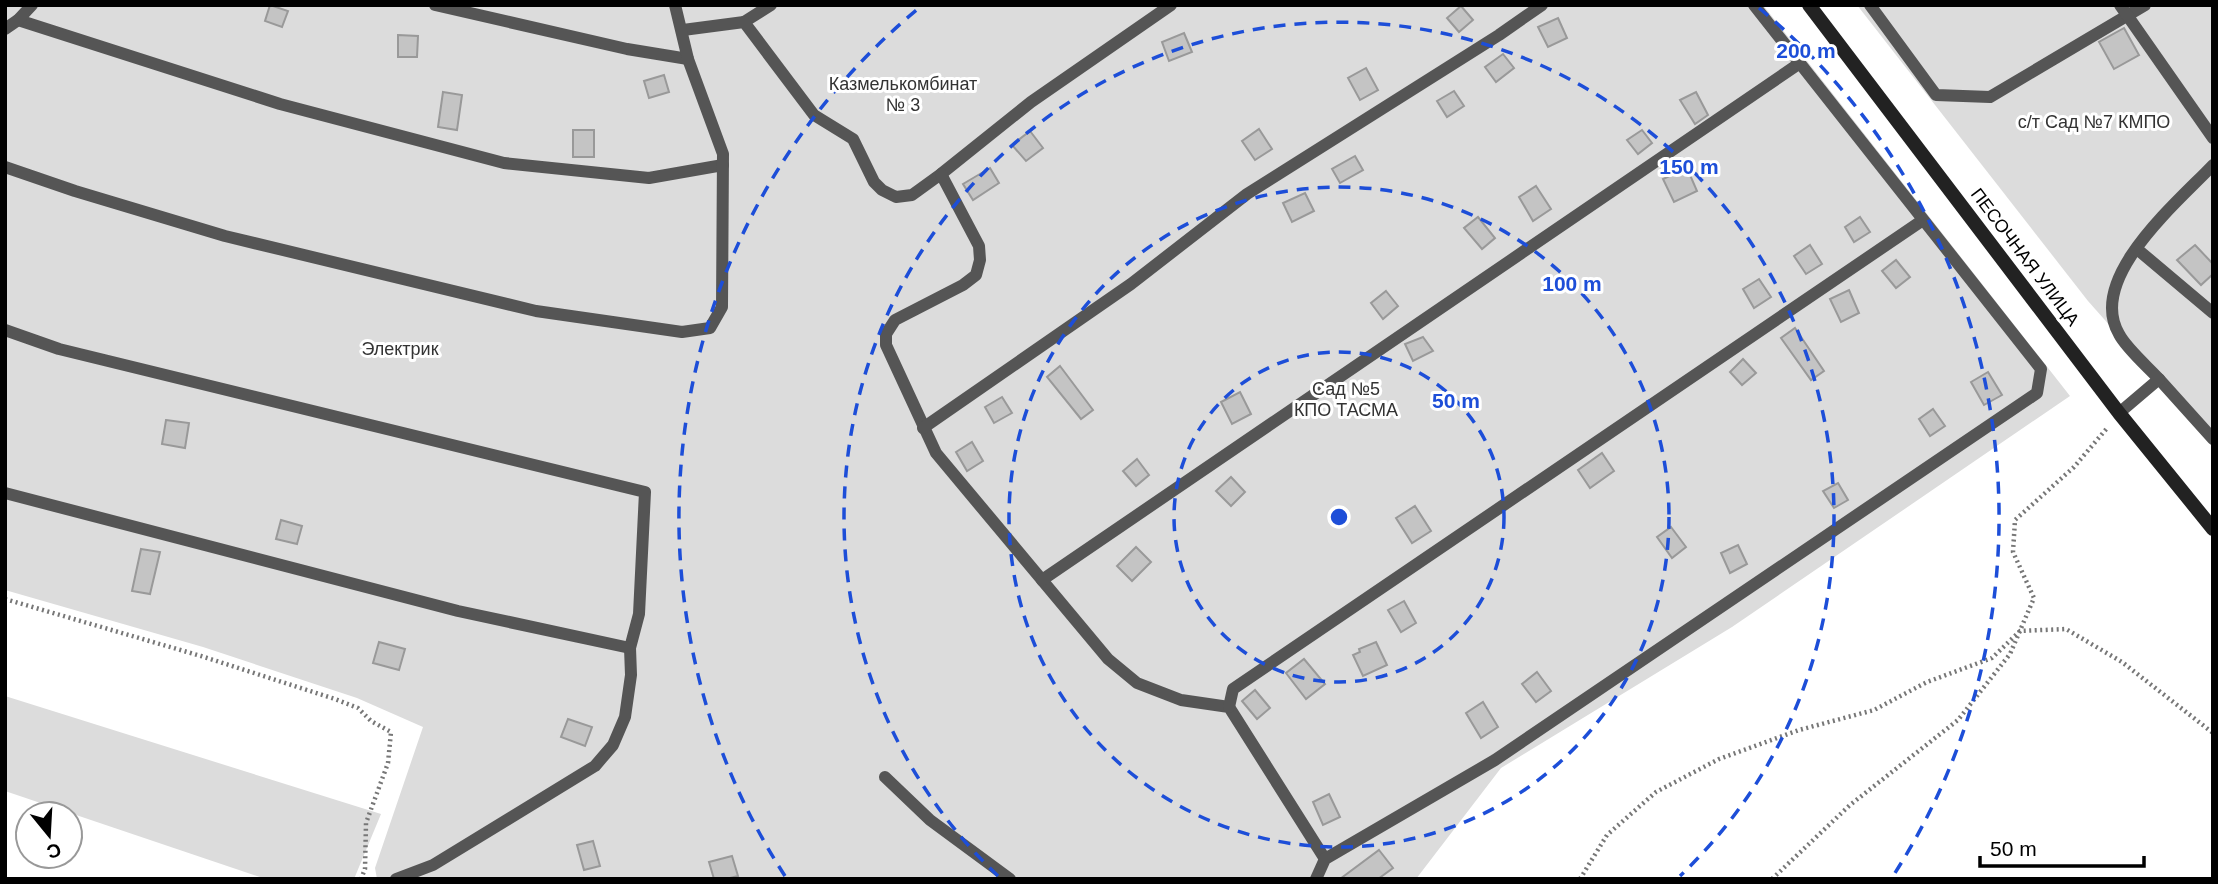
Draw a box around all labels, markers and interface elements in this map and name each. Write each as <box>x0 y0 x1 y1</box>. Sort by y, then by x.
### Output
text: 200 m <box>1776 39 1836 62</box>
park label: Казмелькомбинат № 3 <box>829 74 977 115</box>
park label: с/т Сад №7 КМПО <box>2018 112 2170 132</box>
text: 150 m <box>1659 155 1719 178</box>
street label: ПЕСОЧНАЯ УЛИЦА <box>1967 184 2083 330</box>
text: 100 m <box>1542 272 1602 295</box>
park label: Электрик <box>361 339 439 359</box>
park label: Сад №5 КПО ТАСМА <box>1294 379 1398 420</box>
text: 50 m <box>1432 389 1480 412</box>
centre of rings <box>1327 505 1351 529</box>
north arrow <box>14 800 84 870</box>
scale bar <box>1980 824 2144 868</box>
text: 50 m <box>1990 837 2037 860</box>
text: С <box>44 839 64 863</box>

